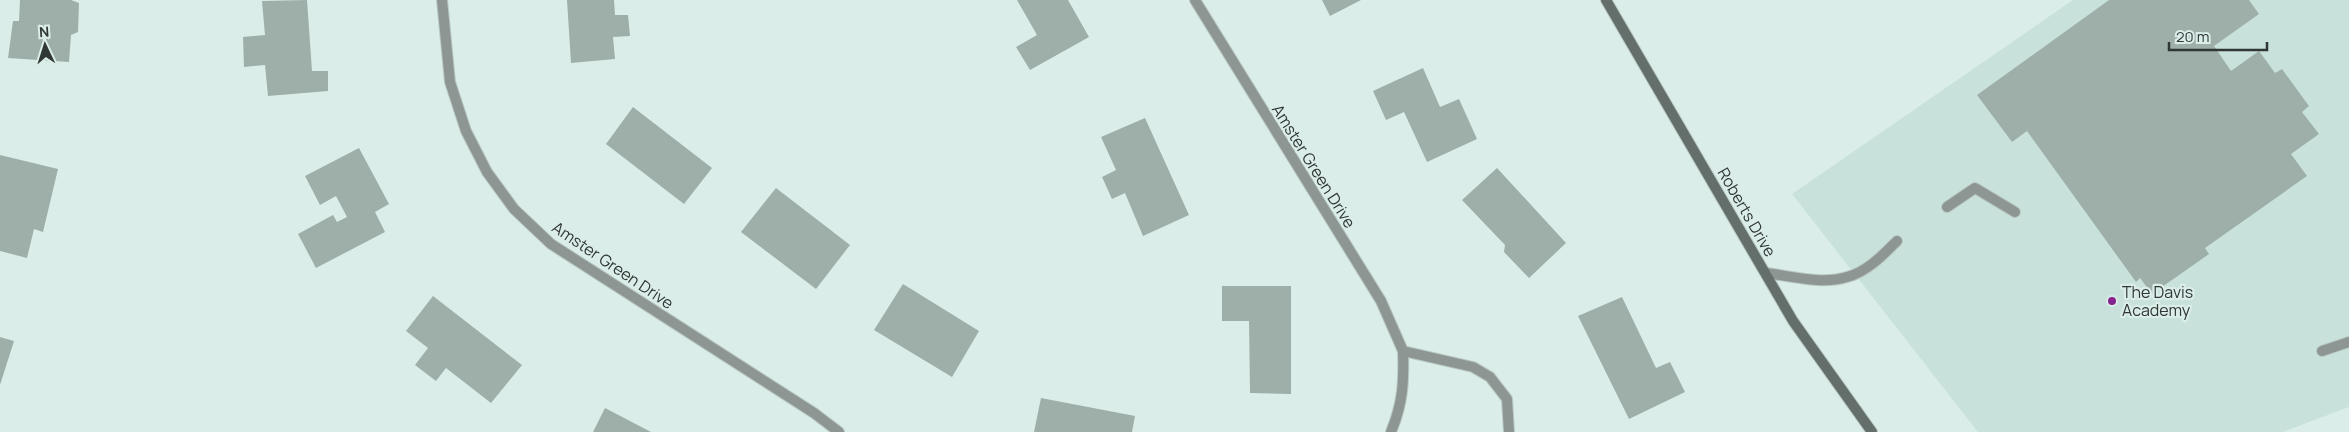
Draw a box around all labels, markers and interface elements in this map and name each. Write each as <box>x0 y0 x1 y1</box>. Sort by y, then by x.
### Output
north arrow <box>20 20 70 70</box>
scale bar <box>2169 20 2266 52</box>
text: N <box>38 22 50 41</box>
text: 20 m <box>2176 26 2209 47</box>
street label: Amster Green Drive <box>1267 100 1361 232</box>
street label: Roberts Drive <box>1713 163 1781 261</box>
street label: Amster Green Drive <box>548 216 678 314</box>
place label: The Davis Academy <box>2122 281 2193 321</box>
marker: The Davis Academy <box>2106 295 2118 307</box>

